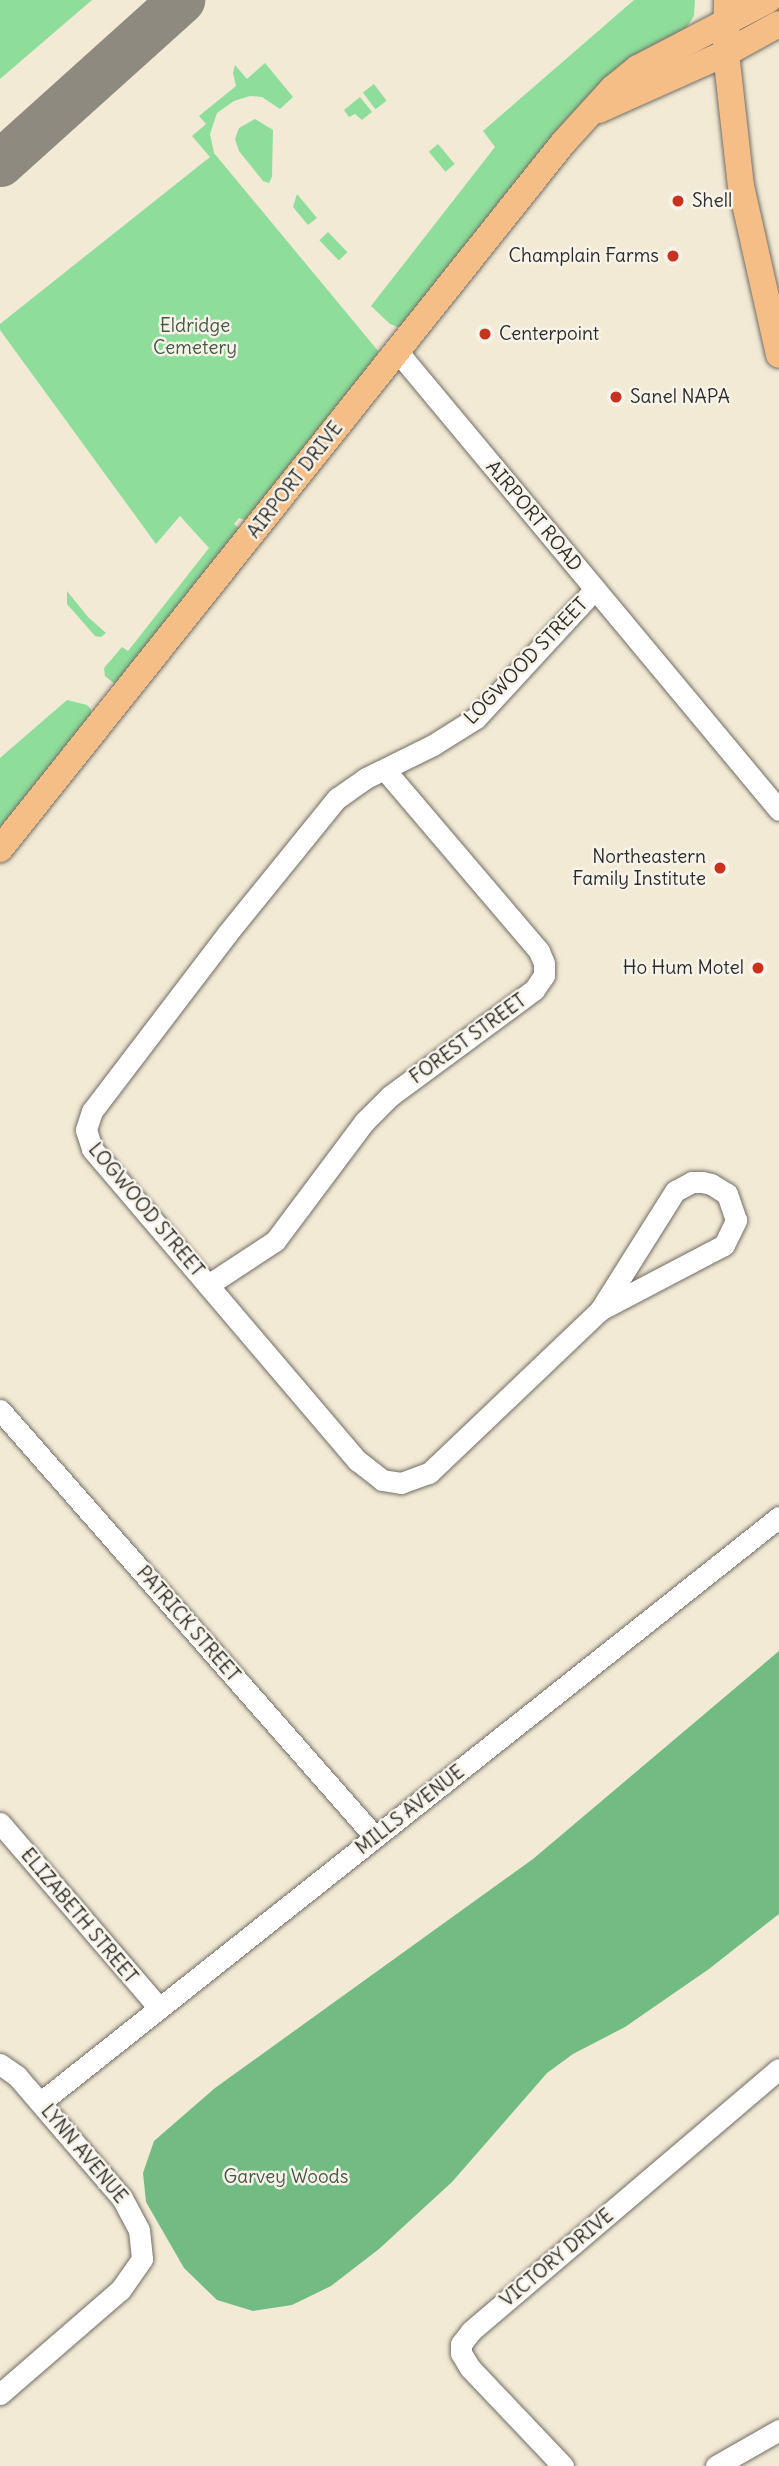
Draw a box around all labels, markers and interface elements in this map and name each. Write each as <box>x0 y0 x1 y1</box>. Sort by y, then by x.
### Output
place label: Shell <box>692 190 732 212</box>
marker: Shell <box>670 193 686 209</box>
place label: Champlain Farms <box>509 245 659 267</box>
marker: Champlain Farms <box>665 248 681 264</box>
park label: Eldridge Cemetery <box>153 315 237 359</box>
place label: Centerpoint <box>499 323 599 345</box>
marker: Centerpoint <box>477 326 493 342</box>
place label: Sanel NAPA <box>630 386 730 408</box>
marker: Sanel NAPA <box>608 389 624 405</box>
street label: AIRPORT DRIVE <box>242 417 348 543</box>
street label: AIRPORT ROAD <box>481 456 587 576</box>
street label: LOGWOOD STREET <box>460 593 592 729</box>
place label: Northeastern Family Institute <box>572 846 706 890</box>
marker: Northeastern Family Institute <box>712 860 728 876</box>
place label: Ho Hum Motel <box>623 957 744 979</box>
marker: Ho Hum Motel <box>750 960 766 976</box>
street label: FOREST STREET <box>405 989 531 1089</box>
street label: LOGWOOD STREET <box>83 1139 209 1281</box>
street label: PATRICK STREET <box>132 1562 244 1686</box>
street label: MILLS AVENUE <box>351 1761 469 1859</box>
street label: ELIZABETH STREET <box>16 1844 142 1988</box>
street label: LYNN AVENUE <box>36 2100 132 2208</box>
park label: Garvey Woods <box>224 2166 348 2188</box>
street label: VICTORY DRIVE <box>496 2204 618 2312</box>

